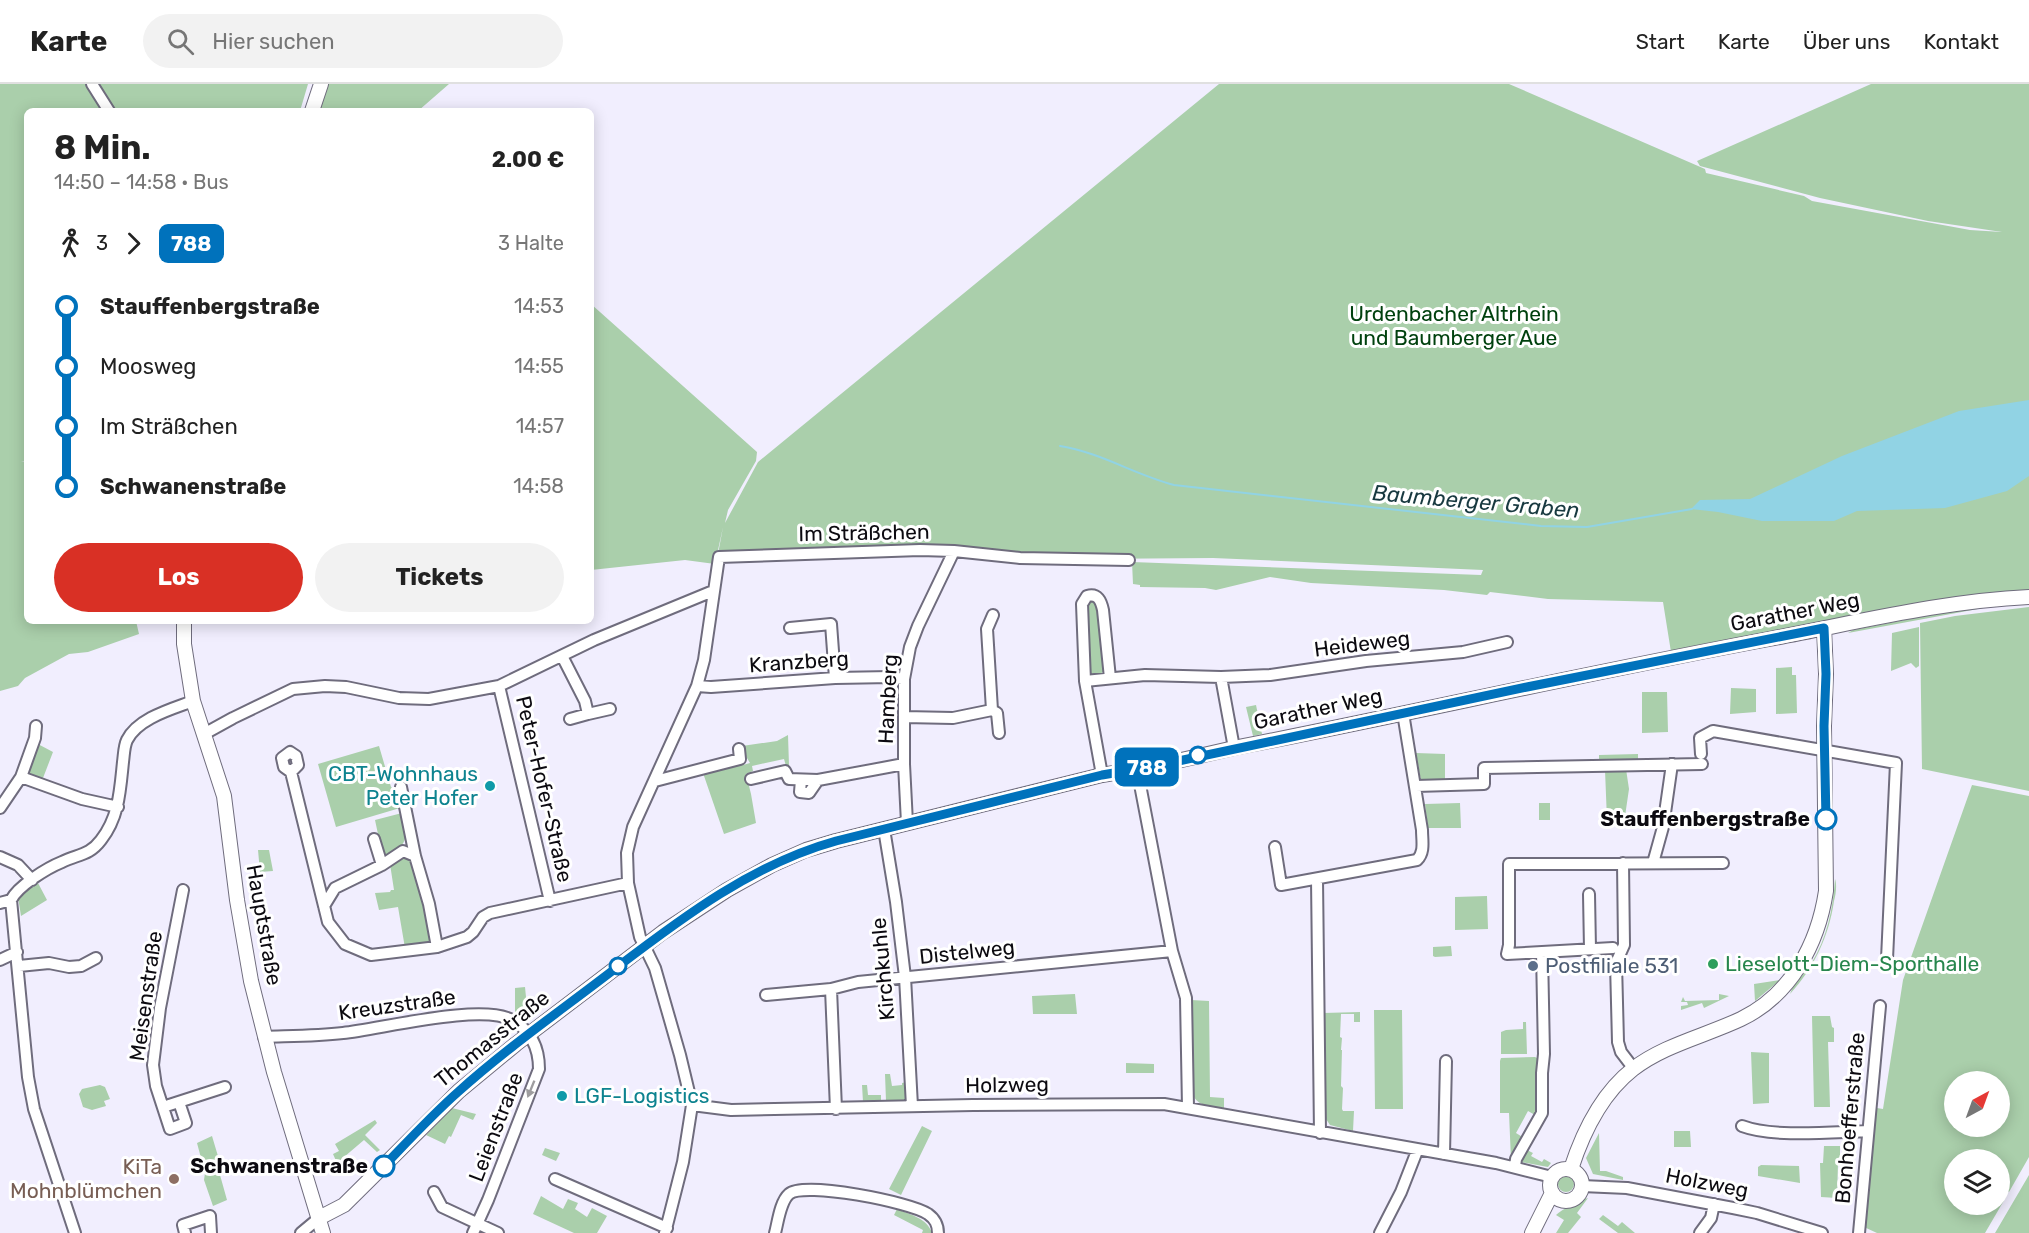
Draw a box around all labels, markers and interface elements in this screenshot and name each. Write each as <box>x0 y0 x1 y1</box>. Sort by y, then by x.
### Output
search box <box>143 14 563 68</box>
text: Karte <box>30 25 107 58</box>
icon: search <box>164 25 197 58</box>
text: Hier suchen <box>212 28 335 55</box>
text: Start <box>1636 29 1685 54</box>
text: Karte <box>1718 29 1770 54</box>
text: Über uns <box>1803 29 1891 54</box>
text: Kontakt <box>1924 29 1999 54</box>
text: 8 Min. <box>54 128 151 167</box>
text: 2.00 € <box>492 146 564 173</box>
text: 14:50 – 14:58 · Bus <box>54 170 229 194</box>
icon: walk <box>54 227 87 260</box>
icon: forward <box>117 227 150 260</box>
text: 3 <box>96 231 108 255</box>
text: 788 <box>171 231 212 256</box>
text: 3 Halte <box>498 231 564 255</box>
text: Stauffenbergstraße <box>100 293 320 320</box>
text: 14:53 <box>514 294 564 318</box>
park label: Urdenbacher Altrhein und Baumberger Aue <box>1349 301 1559 350</box>
text: Moosweg <box>100 353 196 380</box>
text: 14:55 <box>514 354 564 378</box>
text: Im Sträßchen <box>100 413 238 440</box>
text: 14:57 <box>516 414 564 438</box>
text: Schwanenstraße <box>100 473 286 500</box>
text: 14:58 <box>513 474 564 498</box>
water label: Baumberger Graben <box>1371 479 1581 524</box>
street label: Im Sträßchen <box>798 519 930 546</box>
button: Los <box>54 543 303 612</box>
button: Tickets <box>315 543 564 612</box>
street label: Garather Weg <box>1728 587 1862 636</box>
street label: Heideweg <box>1312 625 1411 662</box>
street label: Kranzberg <box>748 646 850 677</box>
street label: Hamberg <box>873 653 902 744</box>
street label: Garather Weg <box>1251 683 1385 734</box>
street label: Peter-Hofer-Straße <box>511 693 578 884</box>
unlabelled marker <box>1189 746 1207 764</box>
line badge: 788 <box>1112 748 1182 786</box>
text: 788 <box>1127 755 1167 780</box>
place label: CBT-Wohnhaus Peter Hofer <box>328 761 478 810</box>
marker: CBT-Wohnhaus Peter Hofer <box>483 779 497 793</box>
place label: Stauffenbergstraße <box>1600 806 1810 831</box>
marker: Stauffenbergstraße <box>1815 808 1837 830</box>
street label: Hauptstraße <box>242 863 287 987</box>
street label: Kirchkuhle <box>866 917 899 1021</box>
street label: Meisenstraße <box>124 929 167 1063</box>
street label: Distelweg <box>918 934 1016 969</box>
place label: Lieselott-Diem-Sporthalle <box>1725 951 1979 976</box>
place label: Postfiliale 531 <box>1545 953 1678 978</box>
unlabelled marker <box>609 957 627 975</box>
marker: Lieselott-Diem-Sporthalle <box>1706 957 1720 971</box>
marker: Postfiliale 531 <box>1526 959 1540 973</box>
street label: Kreuzstraße <box>337 984 457 1025</box>
street label: Thomasstraße <box>429 985 554 1092</box>
street label: Bonhoefferstraße <box>1830 1031 1869 1205</box>
street label: Leienstraße <box>463 1068 528 1185</box>
street label: Holzweg <box>965 1071 1049 1098</box>
north arrow <box>1944 1071 2010 1137</box>
map controls <box>1944 1071 2010 1215</box>
one-way arrow <box>526 1080 535 1098</box>
place label: LGF-Logistics <box>574 1083 710 1108</box>
marker: LGF-Logistics <box>555 1089 569 1103</box>
button: layers <box>1944 1149 2010 1215</box>
place label: Schwanenstraße <box>190 1153 368 1178</box>
place label: KiTa Mohnblümchen <box>10 1154 162 1203</box>
marker: Schwanenstraße <box>373 1155 395 1177</box>
street label: Holzweg <box>1664 1162 1751 1203</box>
marker: KiTa Mohnblümchen <box>167 1172 181 1186</box>

